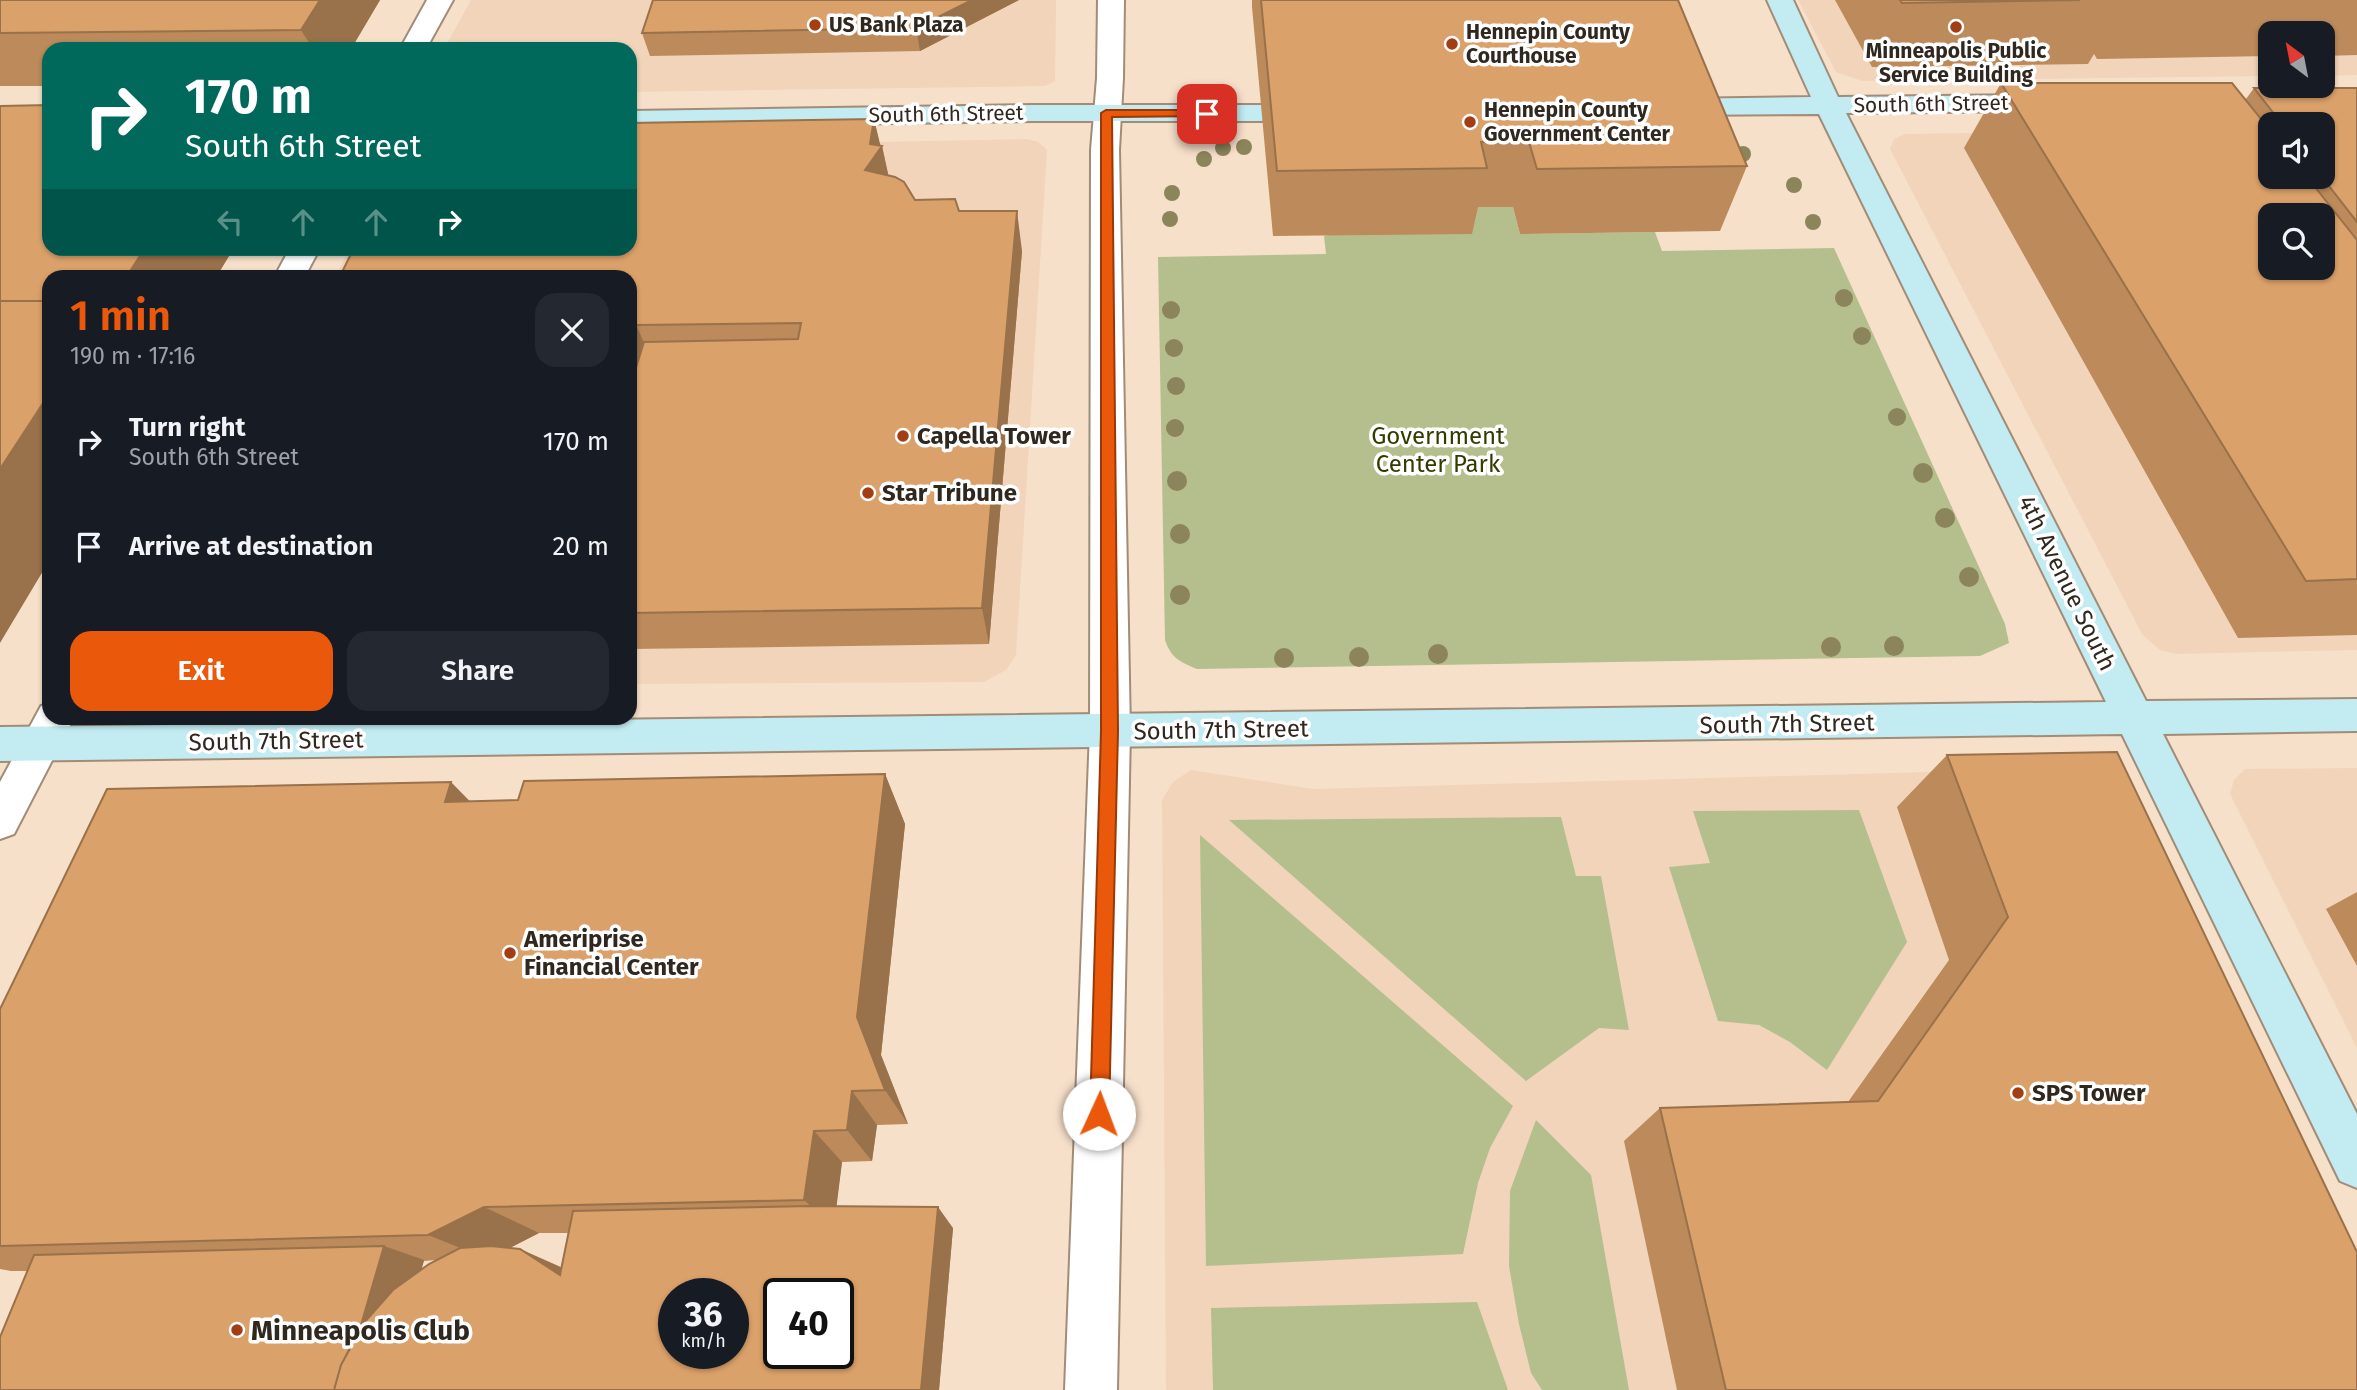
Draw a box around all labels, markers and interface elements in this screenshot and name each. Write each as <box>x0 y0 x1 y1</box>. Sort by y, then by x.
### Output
place label: US Bank Plaza <box>829 12 964 38</box>
marker: US Bank Plaza <box>807 17 823 33</box>
place label: Hennepin County Courthouse <box>1466 19 1630 69</box>
marker: Minneapolis Public Service Building <box>1948 19 1964 35</box>
north arrow <box>2258 21 2334 98</box>
map controls <box>2258 21 2335 280</box>
marker: Hennepin County Courthouse <box>1444 36 1460 52</box>
place label: Minneapolis Public Service Building <box>1866 38 2046 88</box>
text: 170 m <box>185 67 312 126</box>
icon: right <box>70 70 161 161</box>
pin <box>1177 84 1237 144</box>
street label: South 6th Street <box>1853 90 2009 118</box>
icon: arrive <box>1188 95 1226 133</box>
place label: Hennepin County Government Center <box>1484 97 1671 147</box>
street label: South 6th Street <box>868 100 1024 128</box>
button: sound <box>2258 112 2335 189</box>
marker: Hennepin County Government Center <box>1462 114 1478 130</box>
text: South 6th Street <box>185 127 421 165</box>
icon: left <box>211 203 249 241</box>
icon: ahead <box>284 203 322 241</box>
icon: ahead <box>357 203 395 241</box>
icon: right <box>430 203 468 241</box>
button: search <box>2258 203 2335 280</box>
text: 1 min <box>70 291 171 341</box>
button: close <box>535 293 609 367</box>
text: 190 m · 17:16 <box>70 342 195 370</box>
text: Turn right <box>129 412 246 443</box>
place label: Capella Tower <box>917 422 1071 450</box>
park label: Government Center Park <box>1371 422 1505 478</box>
icon: right <box>70 423 108 461</box>
text: 170 m <box>543 426 609 457</box>
marker: Capella Tower <box>895 428 911 444</box>
text: South 6th Street <box>129 443 299 471</box>
place label: Star Tribune <box>882 479 1017 507</box>
marker: Star Tribune <box>860 485 876 501</box>
street label: 4th Avenue South <box>2012 491 2122 675</box>
icon: arrive <box>70 528 108 566</box>
text: Arrive at destination <box>129 531 373 562</box>
text: 20 m <box>552 531 609 562</box>
button: Exit <box>70 631 333 711</box>
button: Share <box>347 631 609 711</box>
street label: South 7th Street <box>1699 708 1875 740</box>
street label: South 7th Street <box>1133 714 1309 746</box>
street label: South 7th Street <box>188 725 364 757</box>
place label: Ameriprise Financial Center <box>523 925 699 981</box>
marker: Ameriprise Financial Center <box>502 945 518 961</box>
position arrow <box>1062 1077 1136 1151</box>
place label: SPS Tower <box>2032 1079 2146 1107</box>
marker: SPS Tower <box>2010 1085 2026 1101</box>
speed limit sign: 40 <box>763 1278 854 1369</box>
text: 36 <box>685 1293 722 1335</box>
place label: Minneapolis Club <box>251 1314 470 1347</box>
marker: Minneapolis Club <box>229 1322 245 1338</box>
text: km/h <box>681 1330 726 1352</box>

